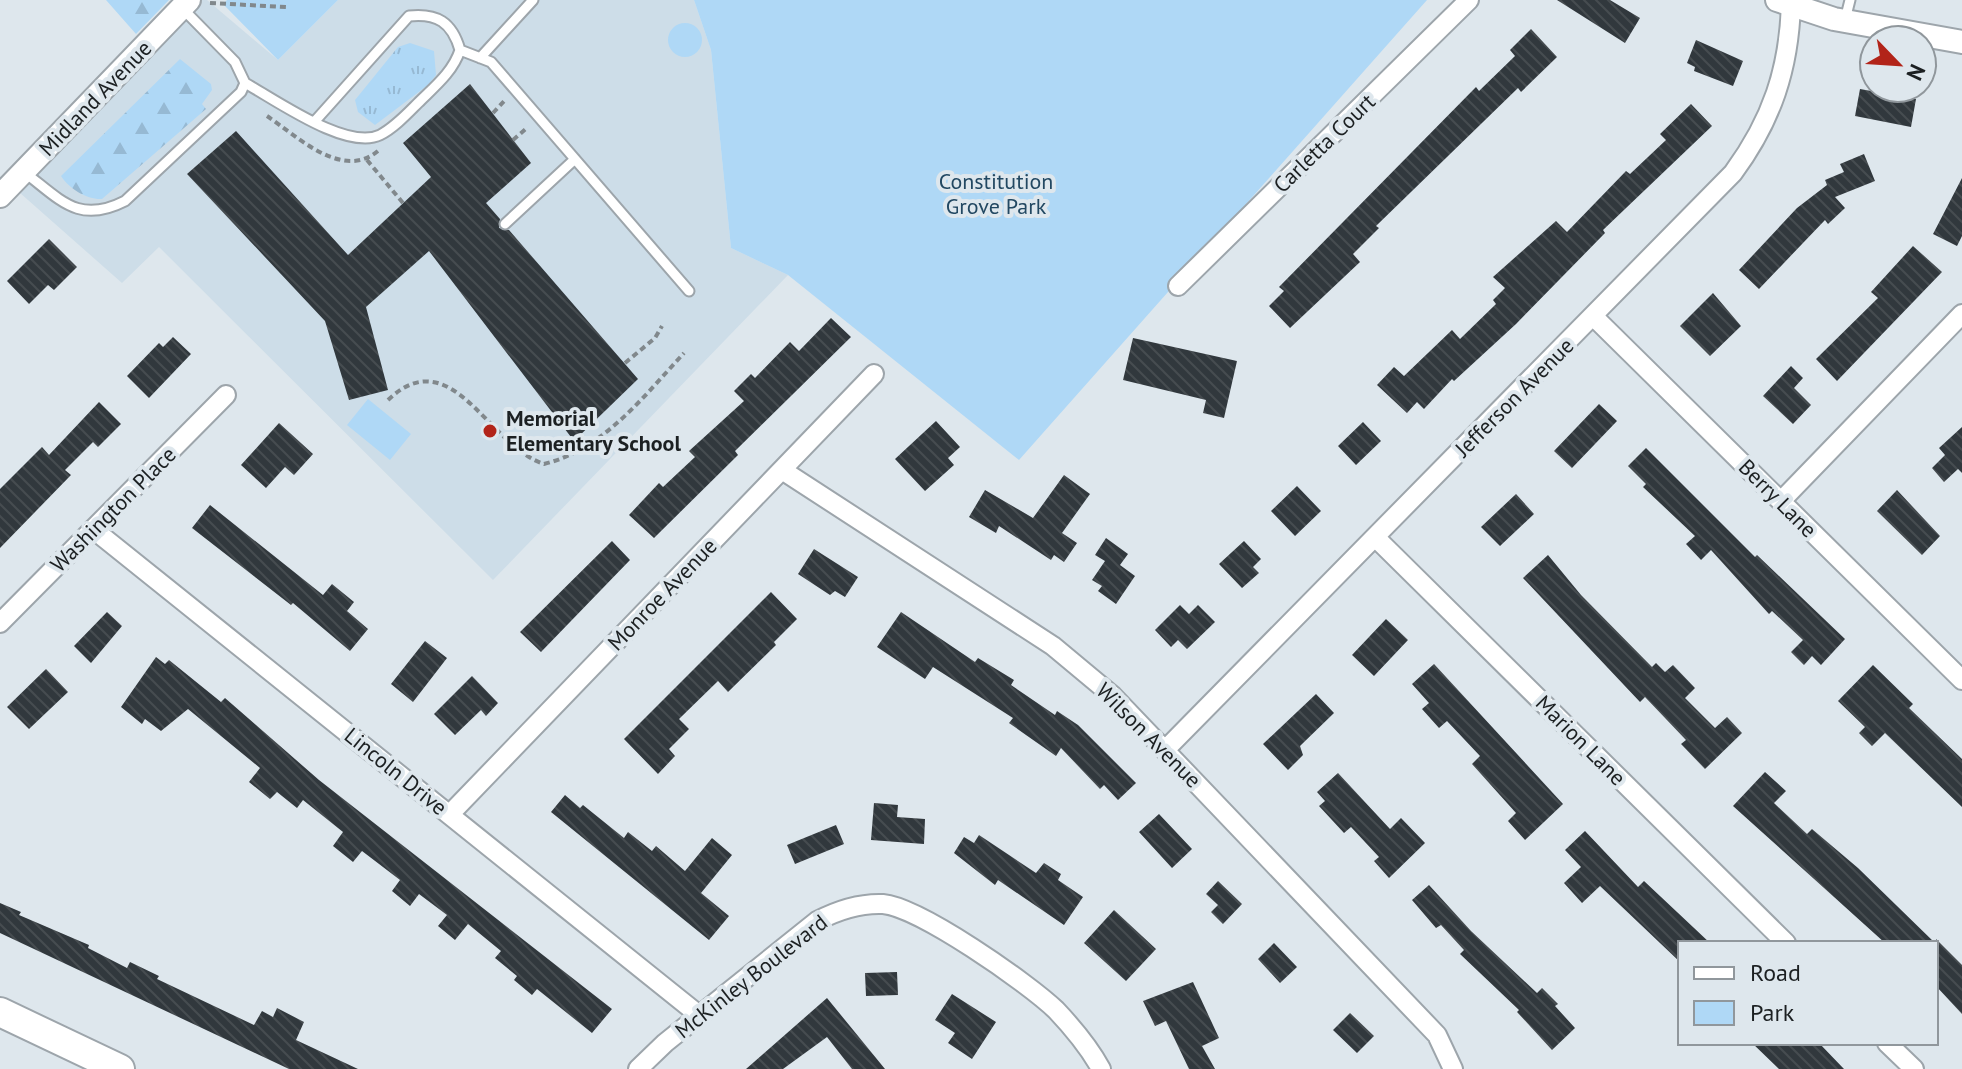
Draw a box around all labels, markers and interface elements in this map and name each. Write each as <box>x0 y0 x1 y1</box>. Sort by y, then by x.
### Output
north arrow <box>1858 24 1938 104</box>
street label: Midland Avenue <box>33 34 157 162</box>
text: N <box>1900 60 1932 85</box>
street label: Carletta Court <box>1267 87 1381 199</box>
park label: Constitution Grove Park <box>939 167 1053 220</box>
street label: Jefferson Avenue <box>1448 332 1579 463</box>
place label: Memorial Elementary School <box>506 404 681 457</box>
marker: Memorial Elementary School <box>481 422 499 440</box>
street label: Washington Place <box>44 440 182 578</box>
street label: Berry Lane <box>1733 453 1823 543</box>
street label: Monroe Avenue <box>601 532 723 656</box>
street label: Wilson Avenue <box>1090 676 1208 794</box>
street label: Marion Lane <box>1530 689 1632 791</box>
street label: Lincoln Drive <box>339 721 453 821</box>
street label: McKinley Boulevard <box>669 908 833 1044</box>
legend <box>1678 941 1938 1045</box>
text: Road <box>1750 957 1801 988</box>
text: Park <box>1750 997 1795 1028</box>

